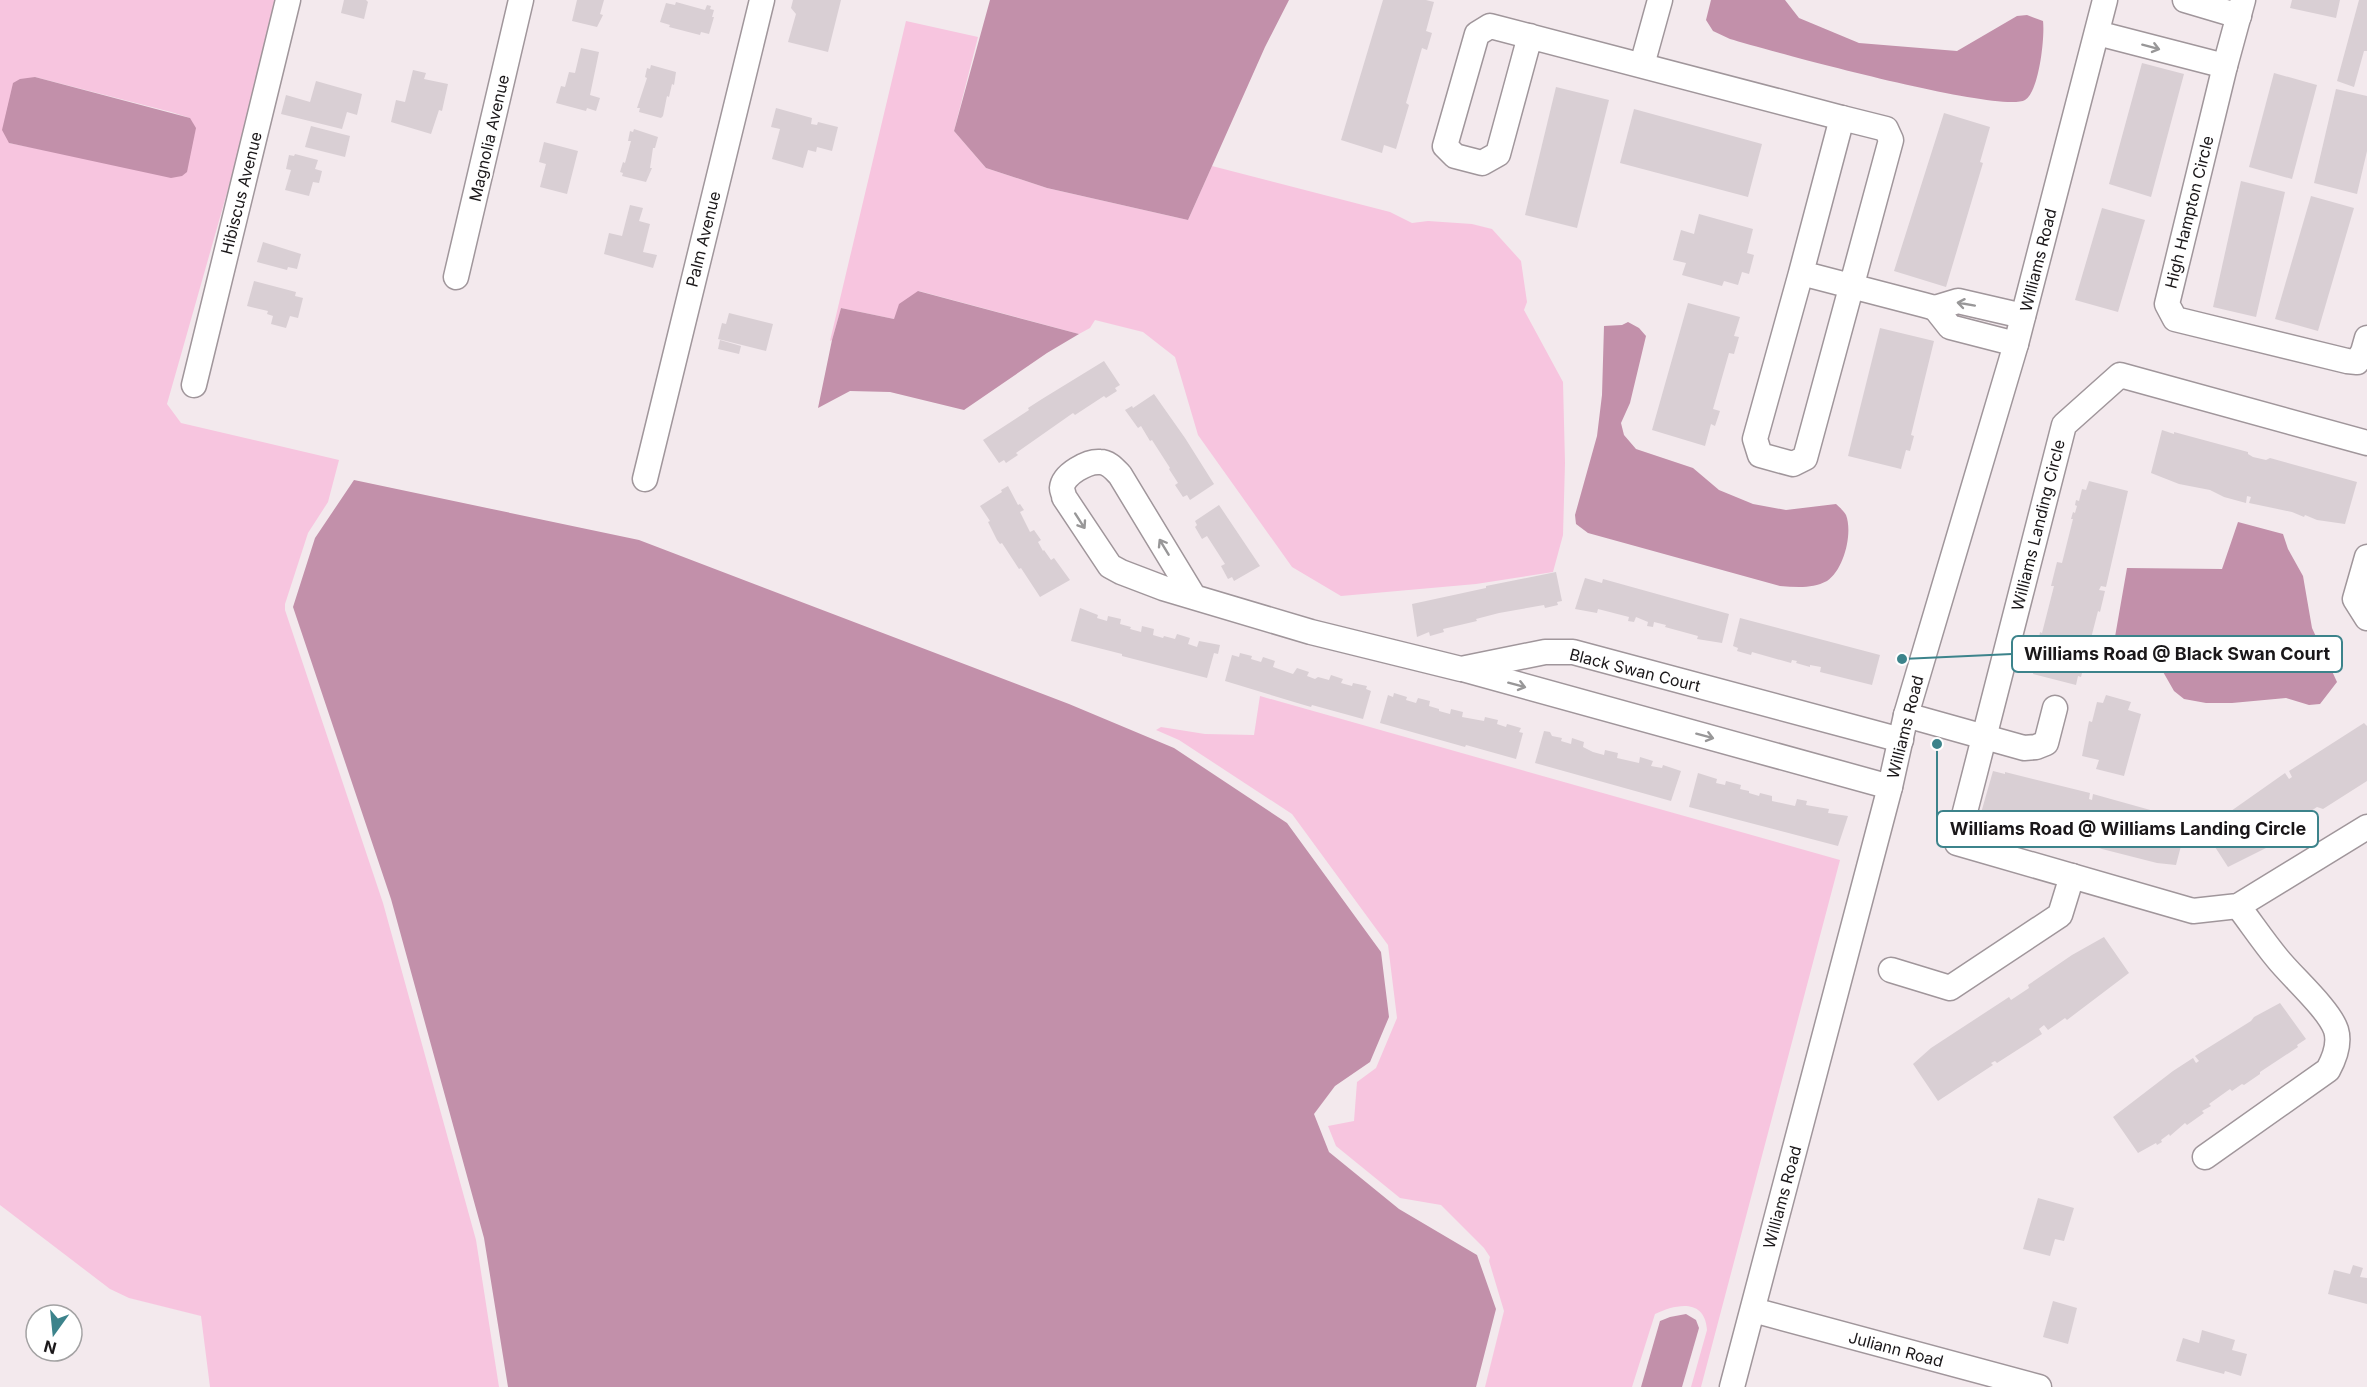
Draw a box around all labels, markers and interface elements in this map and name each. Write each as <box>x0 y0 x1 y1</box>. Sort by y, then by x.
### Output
one-way arrow <box>2142 42 2161 54</box>
street label: Magnolia Avenue <box>465 73 513 203</box>
street label: Hibiscus Avenue <box>216 130 266 256</box>
street label: High Hampton Circle <box>2160 134 2218 290</box>
street label: Palm Avenue <box>681 189 725 289</box>
street label: Williams Road <box>2015 206 2061 314</box>
one-way arrow <box>1957 298 1977 309</box>
street label: Williams Landing Circle <box>2007 437 2069 613</box>
one-way arrow <box>1074 512 1086 529</box>
one-way arrow <box>1157 539 1169 556</box>
callout: Williams Road @ Black Swan Court <box>2012 636 2342 672</box>
text: Williams Road @ Black Swan Court <box>2024 643 2330 664</box>
street label: Black Swan Court <box>1567 644 1703 696</box>
street label: Williams Road <box>1882 673 1928 781</box>
one-way arrow <box>1507 679 1526 691</box>
one-way arrow <box>1695 731 1714 743</box>
callout: Williams Road @ Williams Landing Circle <box>1937 811 2318 847</box>
text: Williams Road @ Williams Landing Circle <box>1950 818 2306 839</box>
street label: Williams Road <box>1759 1143 1805 1251</box>
north arrow <box>24 1303 84 1363</box>
street label: Juliann Road <box>1846 1327 1946 1371</box>
text: N <box>42 1336 59 1359</box>

